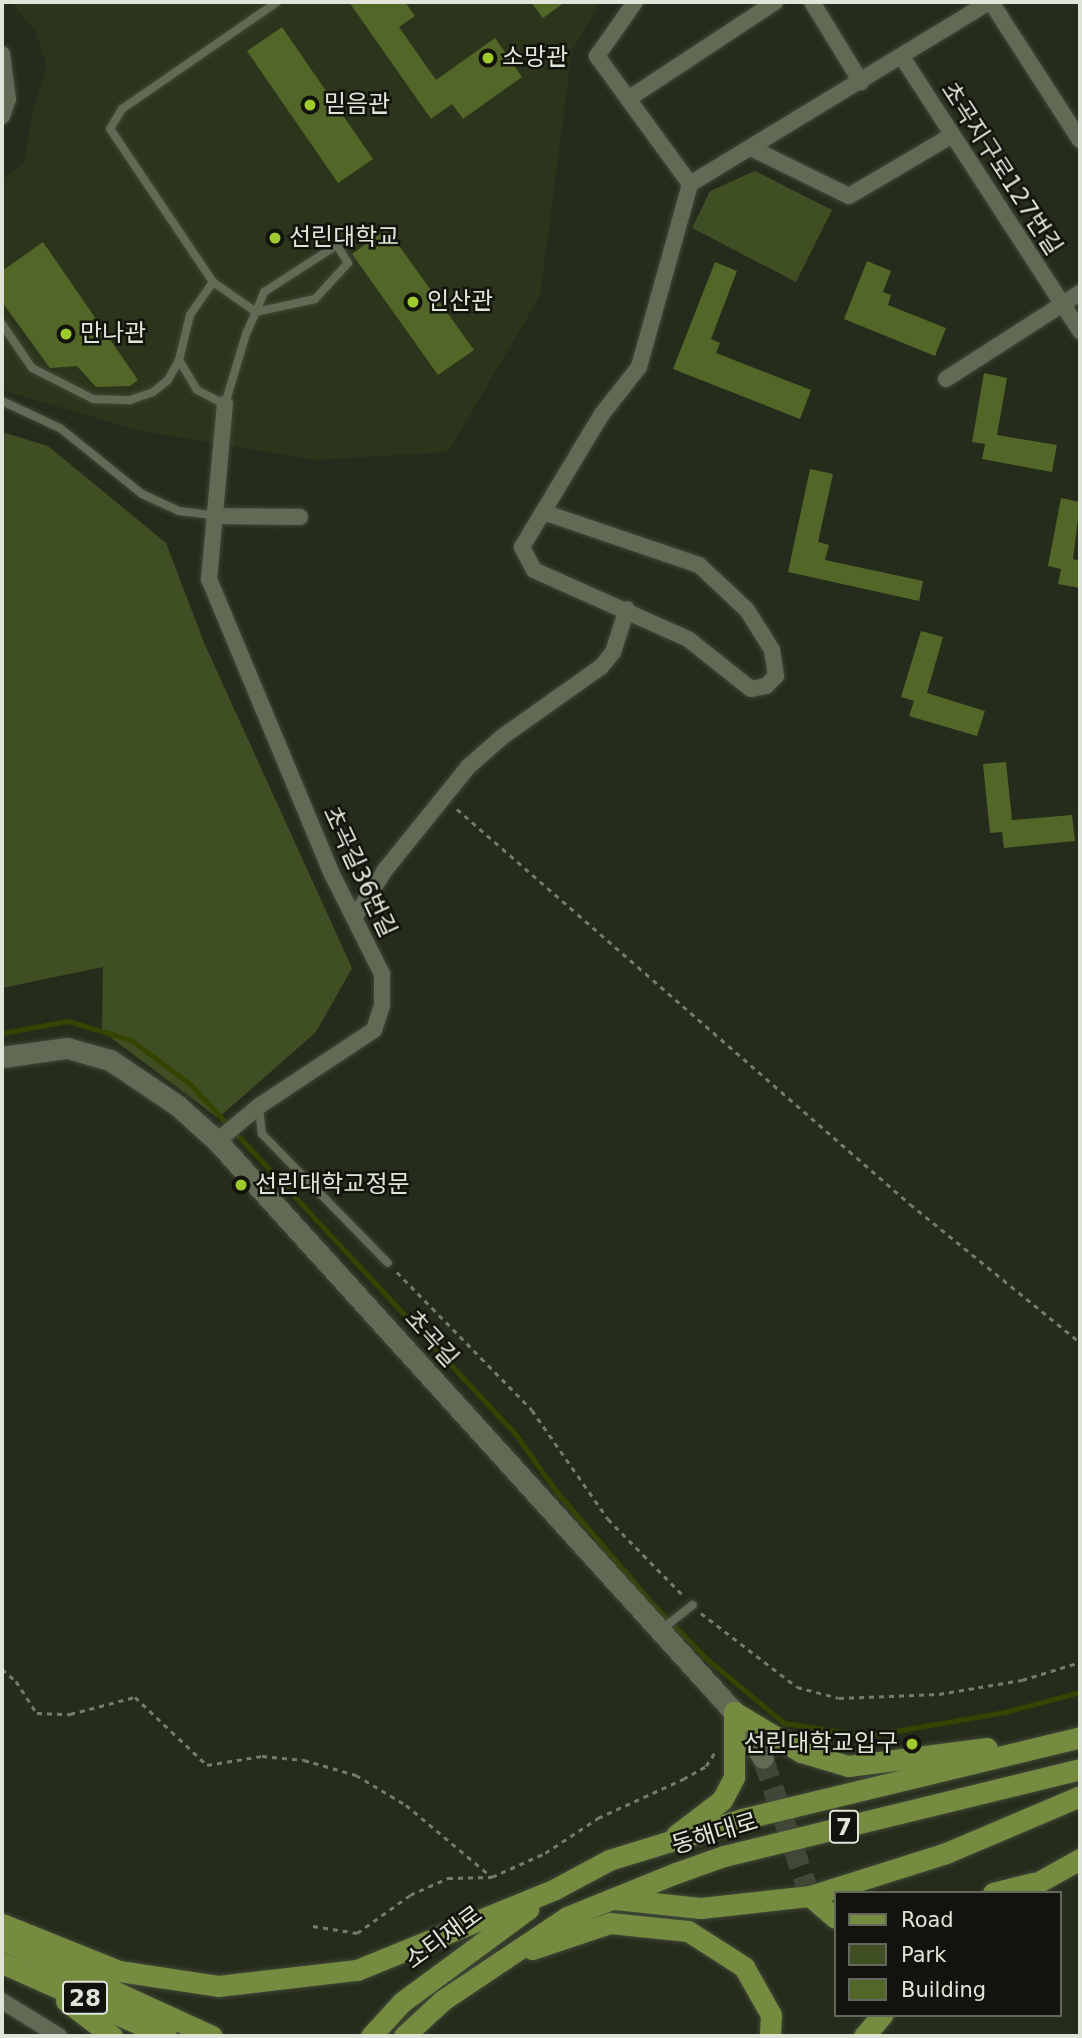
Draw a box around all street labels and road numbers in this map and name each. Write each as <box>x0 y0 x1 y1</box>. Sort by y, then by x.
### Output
street label: 초곡지구로127번길 <box>934 77 1068 261</box>
street label: 초곡길36번길 <box>316 802 402 942</box>
street label: 초곡길 <box>398 1305 464 1373</box>
street label: 동해대로 <box>669 1807 761 1861</box>
road number: 7 <box>828 1808 860 1846</box>
street label: 소티재로 <box>400 1900 488 1976</box>
road number: 28 <box>60 1979 110 2018</box>

